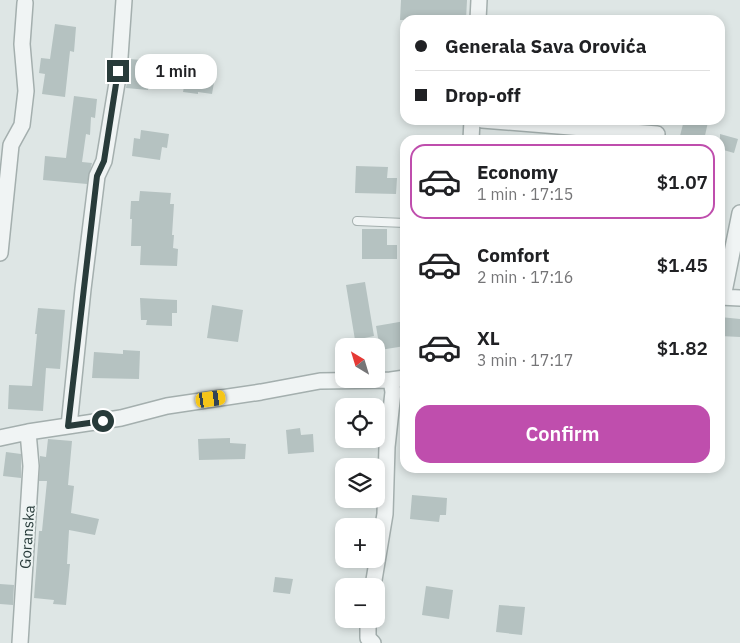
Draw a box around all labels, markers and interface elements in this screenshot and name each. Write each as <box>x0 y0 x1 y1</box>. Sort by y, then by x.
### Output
text: Generala Sava Orovića <box>445 34 646 58</box>
callout: 1 min <box>136 54 218 88</box>
route end <box>107 60 129 82</box>
text: 1 min <box>155 61 197 81</box>
text: Drop-off <box>445 83 521 107</box>
icon: car <box>417 159 462 204</box>
text: Economy <box>477 160 558 184</box>
text: $1.07 <box>657 170 708 194</box>
text: 1 min · 17:15 <box>477 184 573 204</box>
icon: car <box>417 242 462 287</box>
text: Comfort <box>477 243 550 267</box>
text: $1.45 <box>657 253 708 277</box>
text: 2 min · 17:16 <box>477 267 573 287</box>
icon: car <box>417 325 462 370</box>
text: XL <box>477 326 500 350</box>
text: $1.82 <box>657 336 708 360</box>
north arrow <box>335 338 385 388</box>
map controls <box>335 338 385 628</box>
text: 3 min · 17:17 <box>477 350 573 370</box>
car <box>195 389 226 409</box>
button: locate <box>335 398 385 448</box>
button: Confirm <box>415 405 710 463</box>
route start <box>92 410 114 432</box>
button: layers <box>335 458 385 508</box>
street label: Goranska <box>15 504 39 570</box>
button: + <box>335 518 385 568</box>
button: − <box>335 578 385 628</box>

